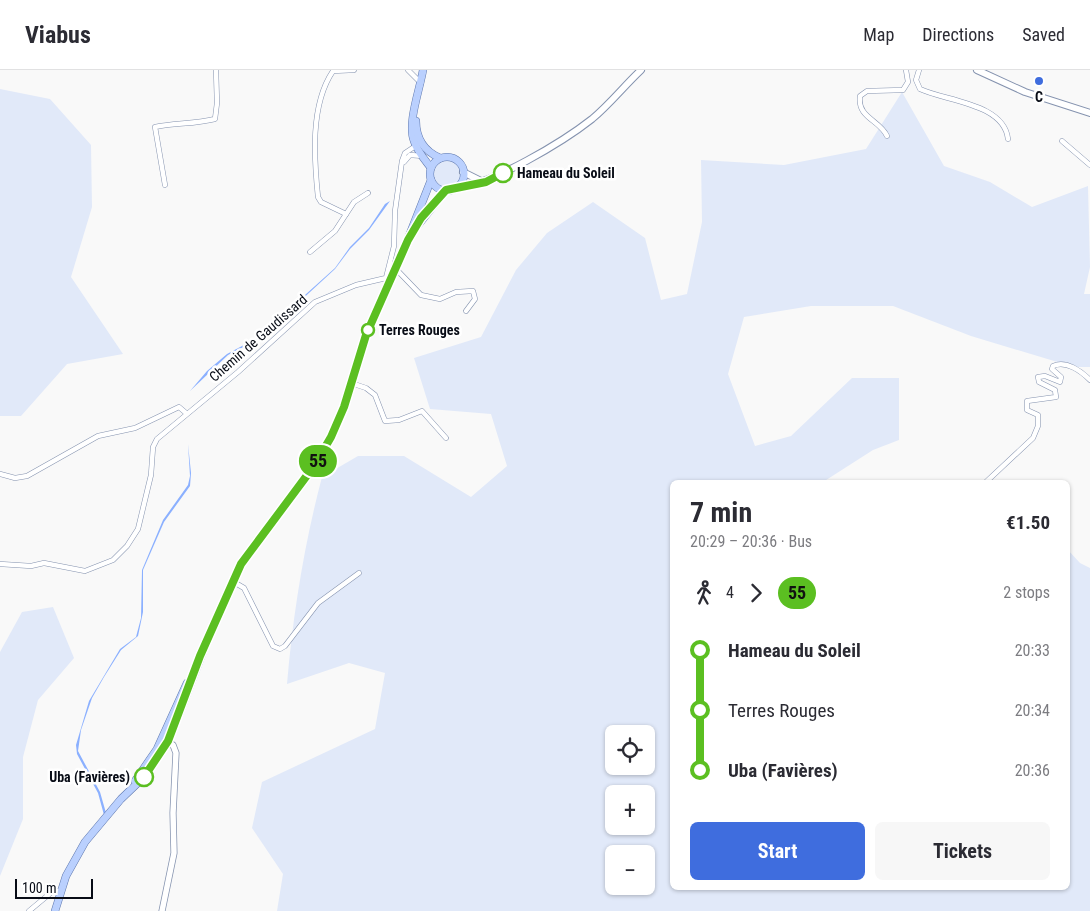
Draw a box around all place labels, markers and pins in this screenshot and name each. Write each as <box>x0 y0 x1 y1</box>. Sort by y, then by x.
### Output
marker: C <box>1033 75 1045 87</box>
place label: C <box>1035 89 1043 105</box>
marker: Hameau du Soleil <box>493 163 513 183</box>
place label: Hameau du Soleil <box>517 165 615 181</box>
place label: Terres Rouges <box>379 322 460 338</box>
marker: Terres Rouges <box>361 323 375 337</box>
marker: Uba (Favières) <box>134 767 154 787</box>
place label: Uba (Favières) <box>49 769 130 786</box>

